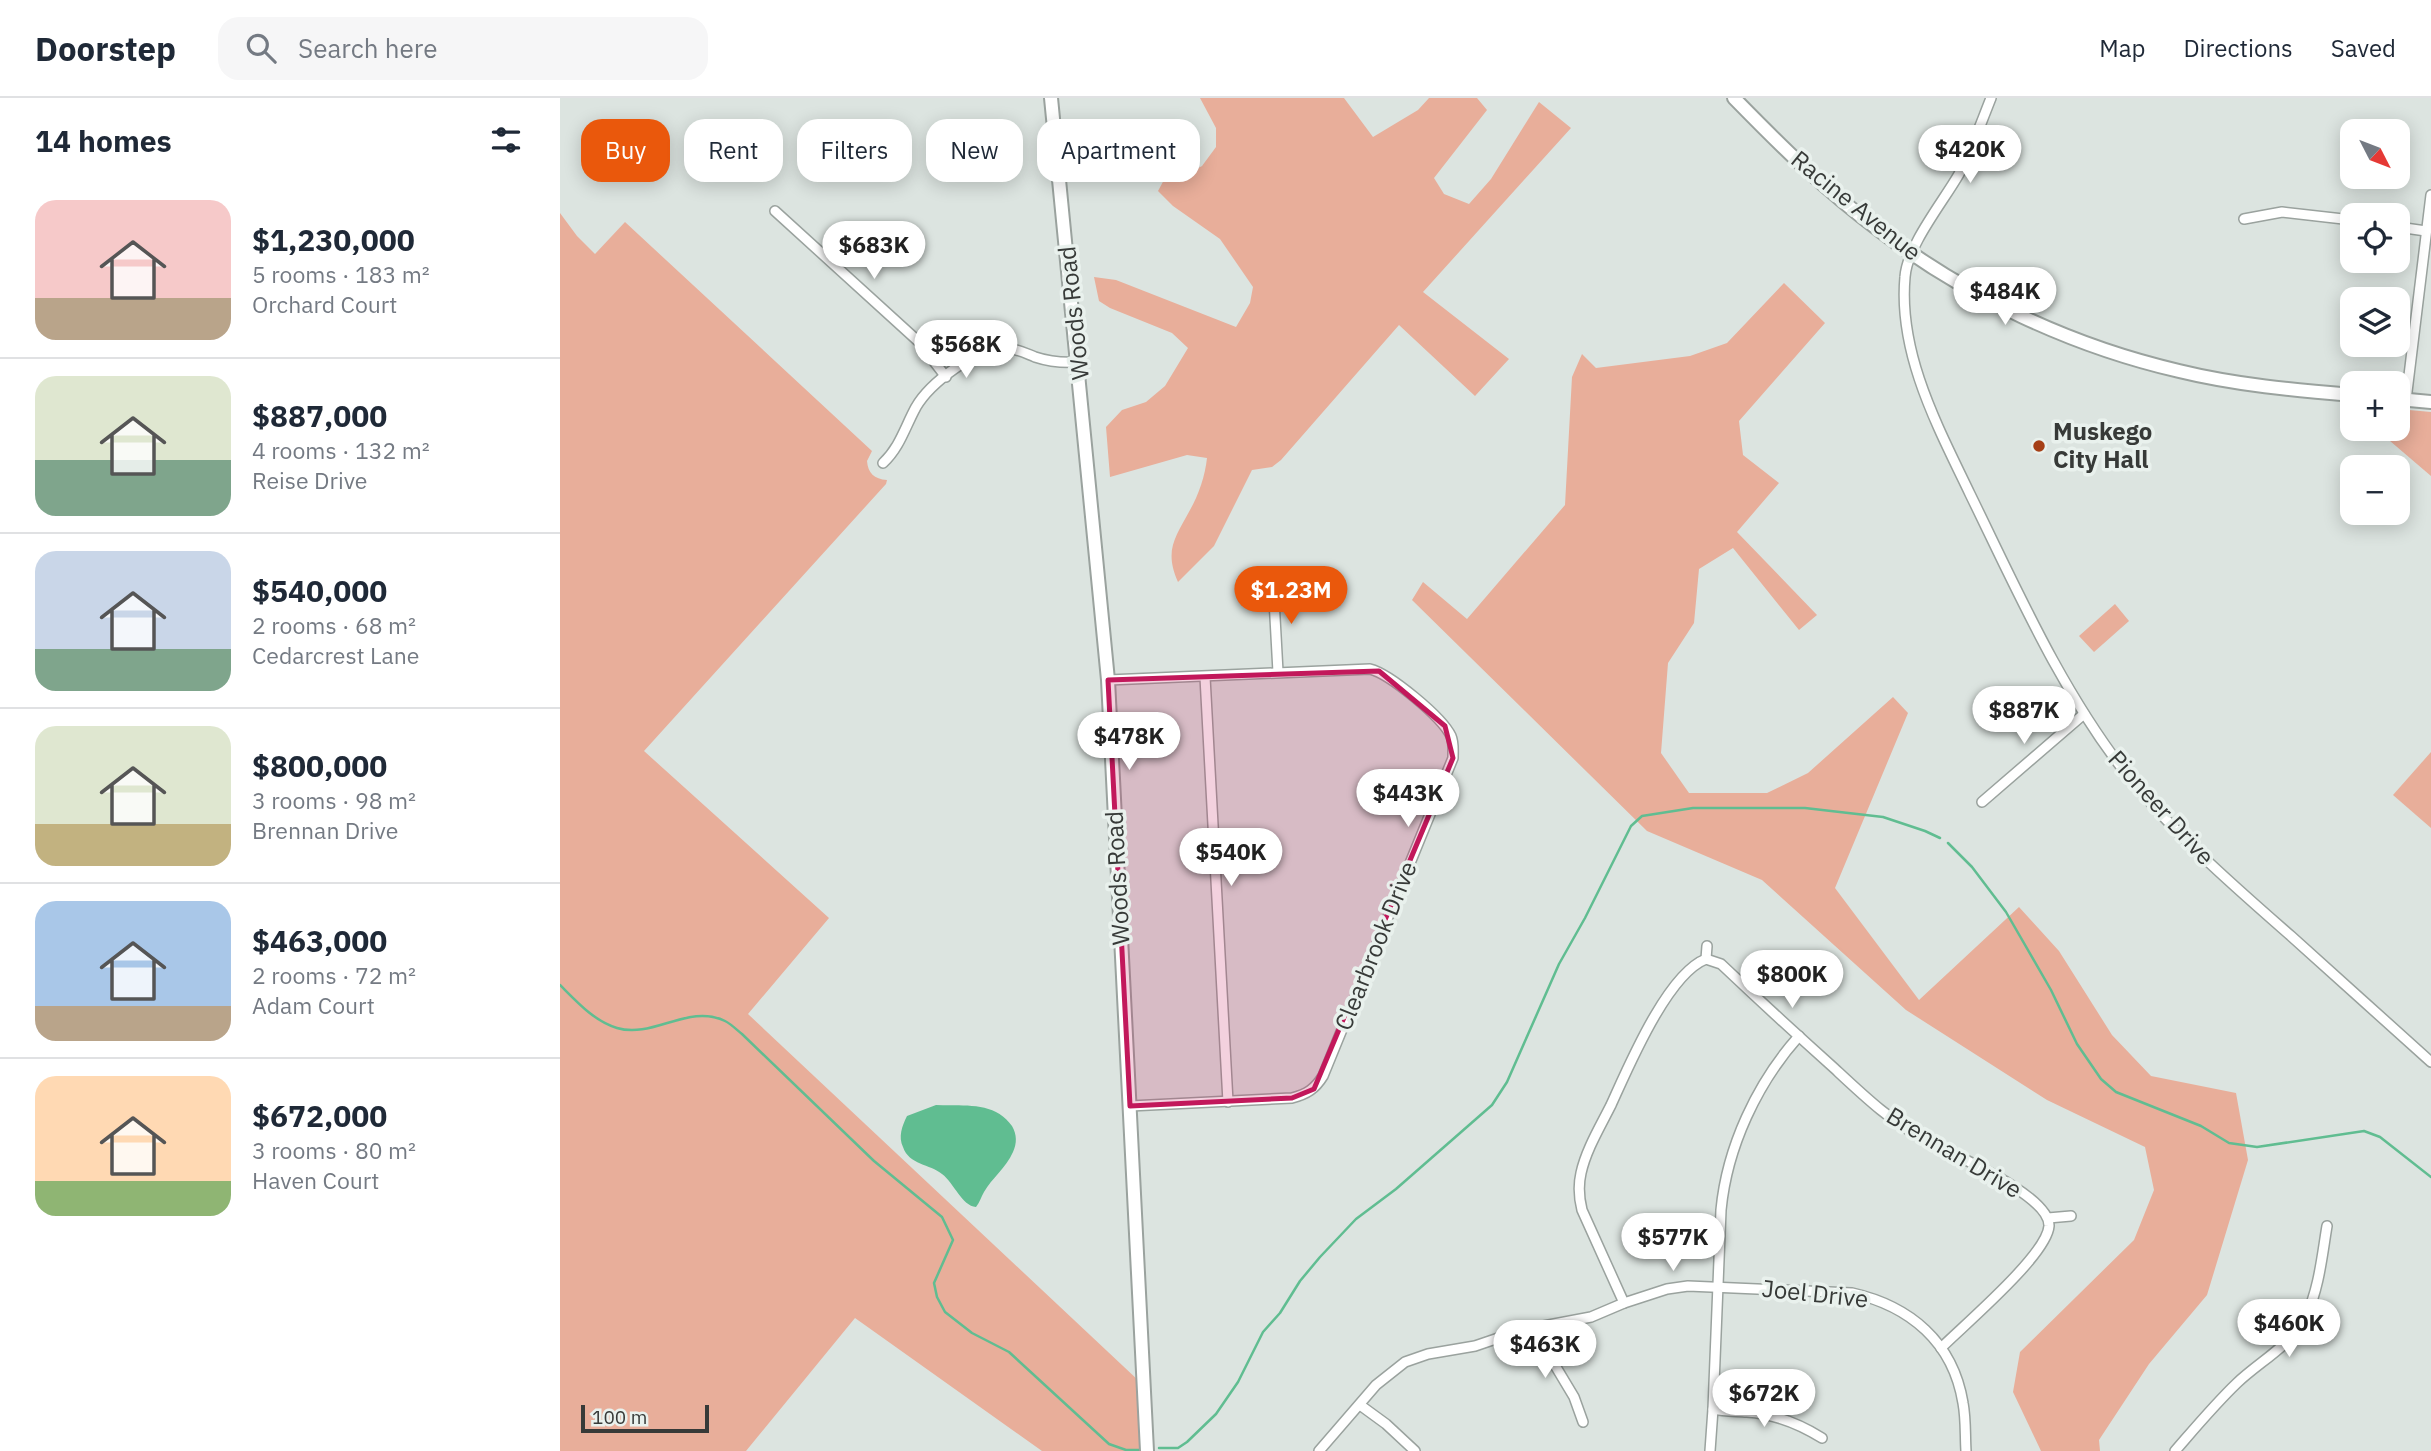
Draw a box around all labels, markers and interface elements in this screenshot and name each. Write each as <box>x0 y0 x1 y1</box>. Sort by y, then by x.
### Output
search box <box>218 17 708 80</box>
text: Doorstep <box>35 27 176 70</box>
icon: search <box>242 29 280 67</box>
text: Search here <box>298 31 437 65</box>
text: Map <box>2099 32 2145 64</box>
text: Directions <box>2183 32 2293 64</box>
text: Saved <box>2331 32 2396 64</box>
chip: Buy <box>581 119 670 182</box>
chip: Rent <box>684 119 783 182</box>
chip: Filters <box>797 119 912 182</box>
chip: New <box>926 119 1023 182</box>
chip: Apartment <box>1037 119 1200 182</box>
north arrow <box>2340 119 2410 189</box>
map controls <box>2340 119 2410 525</box>
text: 14 homes <box>35 121 172 160</box>
icon: filters <box>487 121 525 159</box>
pin: $420K <box>1921 126 2019 185</box>
text: $420K <box>1934 133 2006 163</box>
street label: Racine Avenue <box>1785 143 1928 268</box>
button: locate <box>2340 203 2410 273</box>
text: $1,230,000 <box>252 220 415 259</box>
pin: $683K <box>825 222 923 281</box>
icon: home <box>91 228 175 312</box>
text: $683K <box>838 229 910 259</box>
street label: Woods Road <box>1050 245 1096 382</box>
text: 5 rooms · 183 m² <box>252 259 430 289</box>
pin: $484K <box>1956 268 2054 327</box>
text: $484K <box>1969 275 2041 305</box>
button: layers <box>2340 287 2410 357</box>
text: Orchard Court <box>252 289 397 319</box>
pin: $568K <box>917 320 1015 380</box>
text: $568K <box>930 328 1002 358</box>
button: + <box>2340 371 2410 441</box>
text: $887,000 <box>252 396 387 435</box>
icon: home <box>91 404 175 488</box>
place label: Muskego City Hall <box>2053 415 2152 475</box>
text: 4 rooms · 132 m² <box>252 435 430 465</box>
marker: Muskego City Hall <box>2031 438 2047 454</box>
button: − <box>2340 455 2410 525</box>
text: Reise Drive <box>252 465 367 495</box>
pin: $1.23M <box>1234 566 1348 626</box>
text: $540,000 <box>252 571 387 610</box>
text: $1.23M <box>1250 574 1332 604</box>
icon: home <box>91 579 175 663</box>
text: 2 rooms · 68 m² <box>252 610 416 640</box>
text: Cedarcrest Lane <box>252 640 419 670</box>
pin: $887K <box>1975 686 2073 746</box>
text: $887K <box>1988 694 2060 724</box>
pin: $478K <box>1080 712 1178 772</box>
text: $478K <box>1093 720 1165 750</box>
street label: Pioneer Drive <box>2102 743 2222 872</box>
text: $800,000 <box>252 746 387 785</box>
icon: home <box>91 754 175 838</box>
pin: $443K <box>1359 770 1457 829</box>
text: $443K <box>1372 777 1444 807</box>
text: 3 rooms · 98 m² <box>252 785 416 815</box>
street label: Woods Road <box>1098 810 1136 946</box>
text: Brennan Drive <box>252 815 398 845</box>
pin: $540K <box>1182 828 1280 888</box>
text: $540K <box>1195 836 1267 866</box>
street label: Clearbrook Drive <box>1327 856 1424 1035</box>
text: $463,000 <box>252 921 387 960</box>
icon: home <box>91 929 175 1013</box>
pin: $800K <box>1743 950 1841 1010</box>
text: $800K <box>1756 958 1828 988</box>
text: 2 rooms · 72 m² <box>252 960 416 990</box>
text: Adam Court <box>252 990 375 1020</box>
text: $672,000 <box>252 1096 387 1135</box>
street label: Brennan Drive <box>1881 1099 2028 1205</box>
icon: home <box>91 1104 175 1188</box>
text: 3 rooms · 80 m² <box>252 1135 416 1165</box>
text: Haven Court <box>252 1165 379 1195</box>
pin: $577K <box>1624 1214 1722 1273</box>
text: $577K <box>1637 1221 1709 1251</box>
street label: Joel Drive <box>1760 1272 1870 1314</box>
pin: $460K <box>2240 1300 2338 1359</box>
text: $460K <box>2253 1307 2325 1337</box>
pin: $463K <box>1496 1320 1594 1380</box>
text: $463K <box>1509 1328 1581 1358</box>
pin: $672K <box>1715 1370 1813 1429</box>
text: $672K <box>1728 1377 1800 1407</box>
scale bar <box>581 1402 709 1434</box>
text: 100 m <box>592 1405 647 1429</box>

